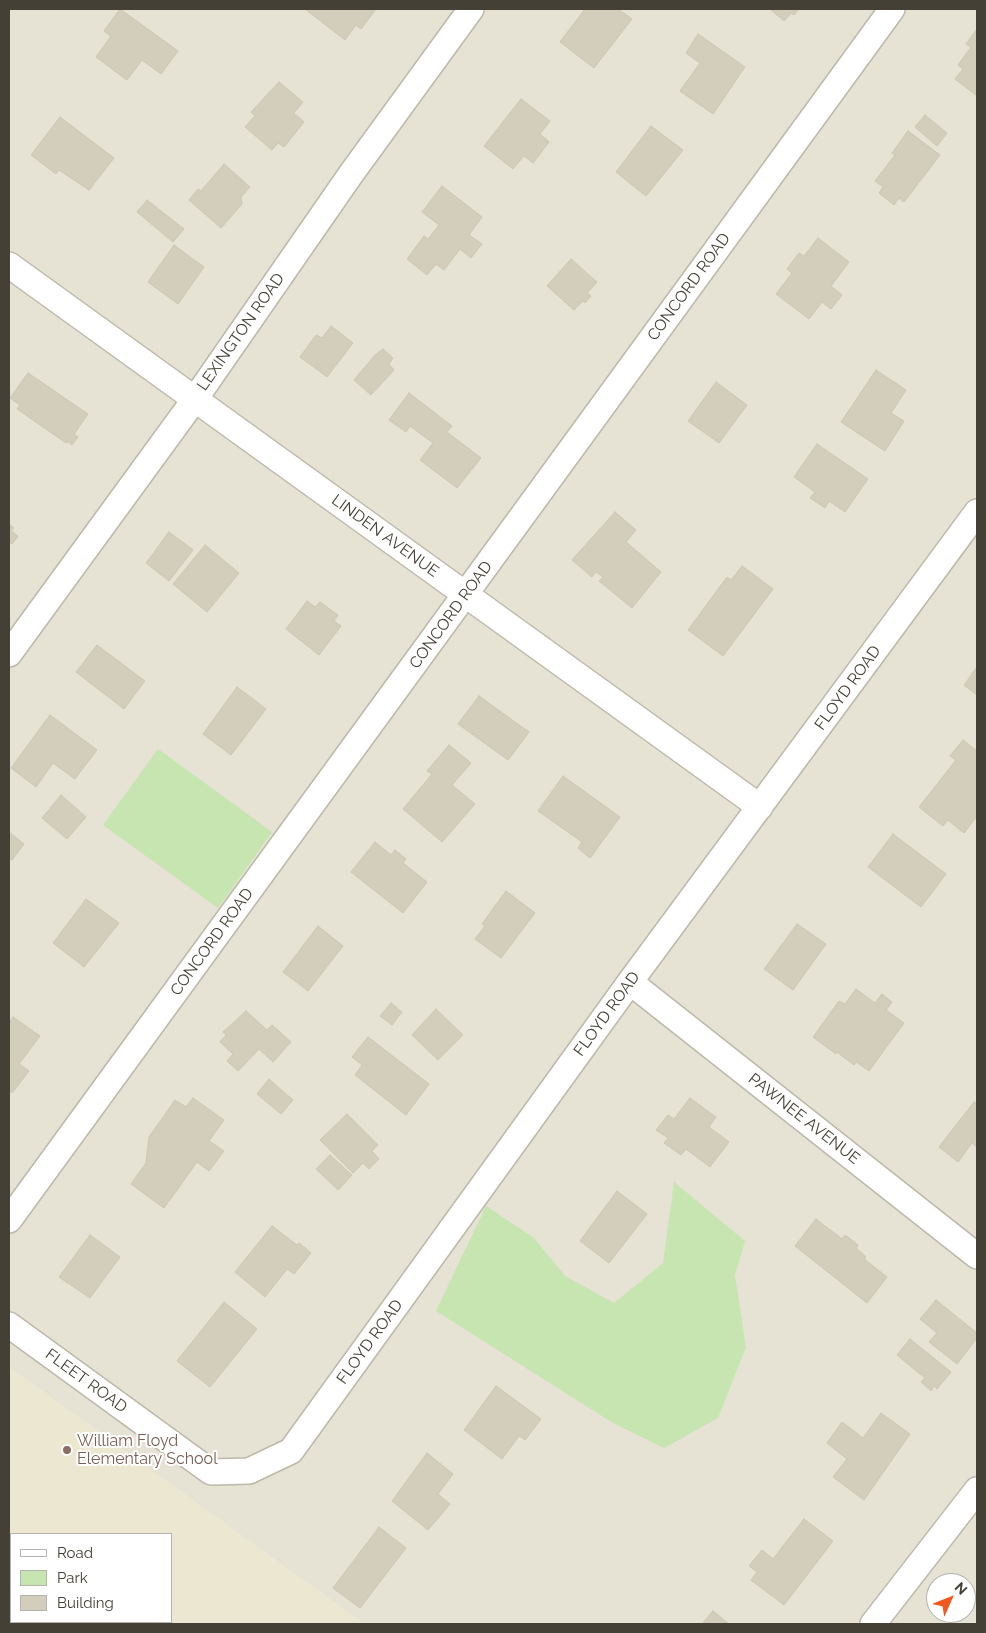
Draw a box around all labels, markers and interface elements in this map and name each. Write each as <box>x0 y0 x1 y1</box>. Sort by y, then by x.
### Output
street label: CONCORD ROAD <box>644 229 734 345</box>
street label: LEXINGTON ROAD <box>193 270 289 394</box>
street label: LINDEN AVENUE <box>328 491 442 581</box>
street label: CONCORD ROAD <box>406 557 496 673</box>
street label: FLOYD ROAD <box>811 642 885 734</box>
street label: CONCORD ROAD <box>167 884 257 1000</box>
street label: FLOYD ROAD <box>570 968 644 1060</box>
street label: PAWNEE AVENUE <box>744 1069 864 1169</box>
street label: FLOYD ROAD <box>333 1296 407 1388</box>
street label: FLEET ROAD <box>41 1345 131 1417</box>
place label: William Floyd Elementary School <box>77 1431 217 1469</box>
marker: William Floyd Elementary School <box>61 1444 73 1456</box>
legend <box>10 1533 172 1623</box>
text: Road <box>57 1544 93 1562</box>
text: Park <box>57 1569 88 1587</box>
north arrow <box>926 1573 976 1623</box>
text: N <box>952 1579 971 1598</box>
text: Building <box>57 1594 114 1612</box>

